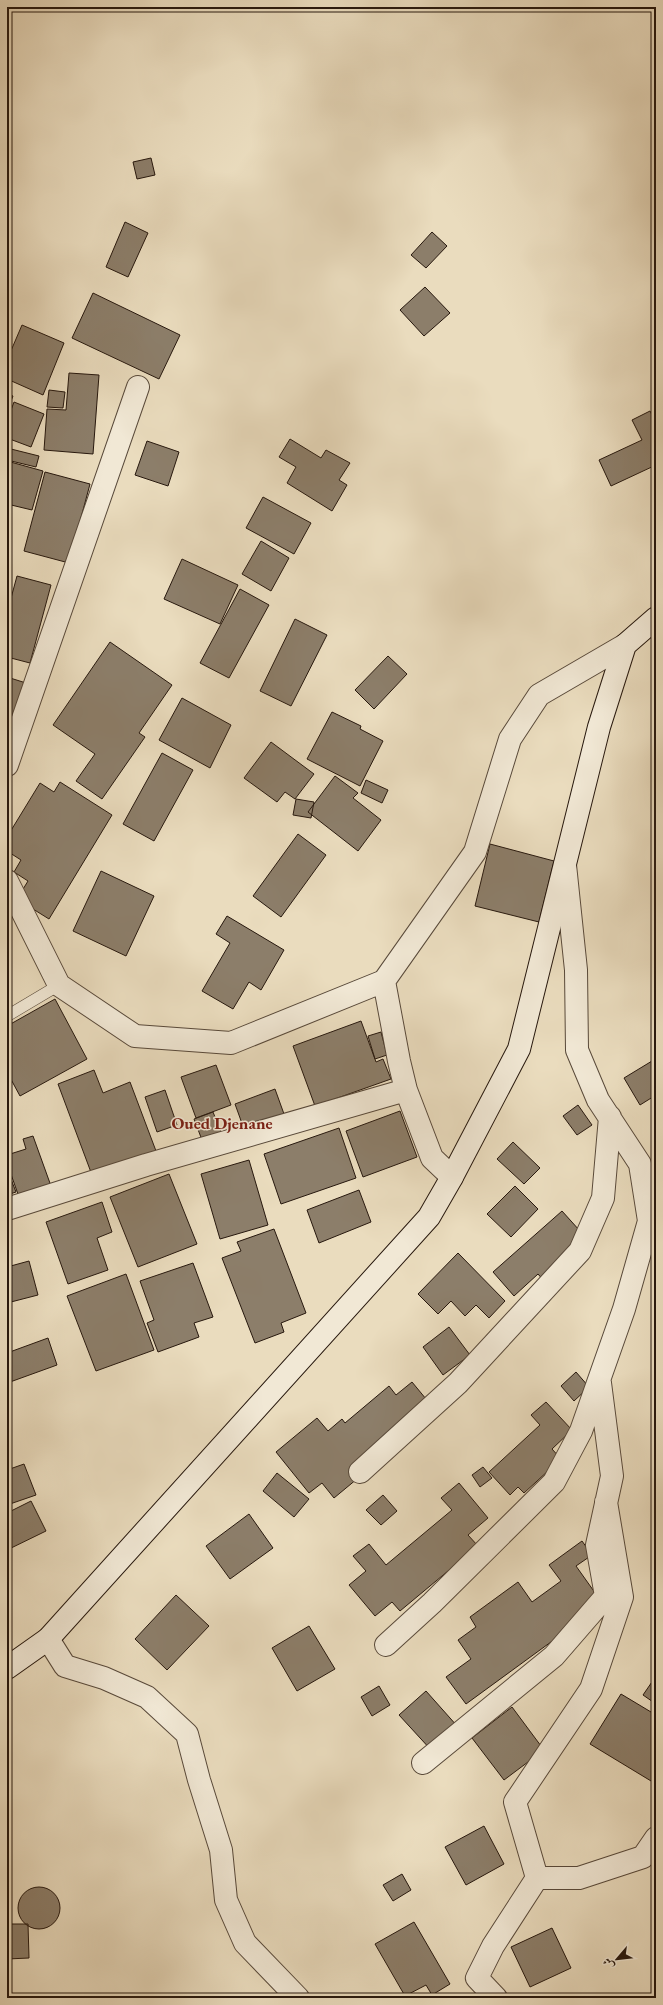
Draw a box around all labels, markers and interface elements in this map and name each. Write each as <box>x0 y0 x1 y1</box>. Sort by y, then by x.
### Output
district label: Oued Djenane <box>171 1112 273 1134</box>
north arrow <box>597 1939 637 1979</box>
text: ش <box>599 1956 617 1972</box>

